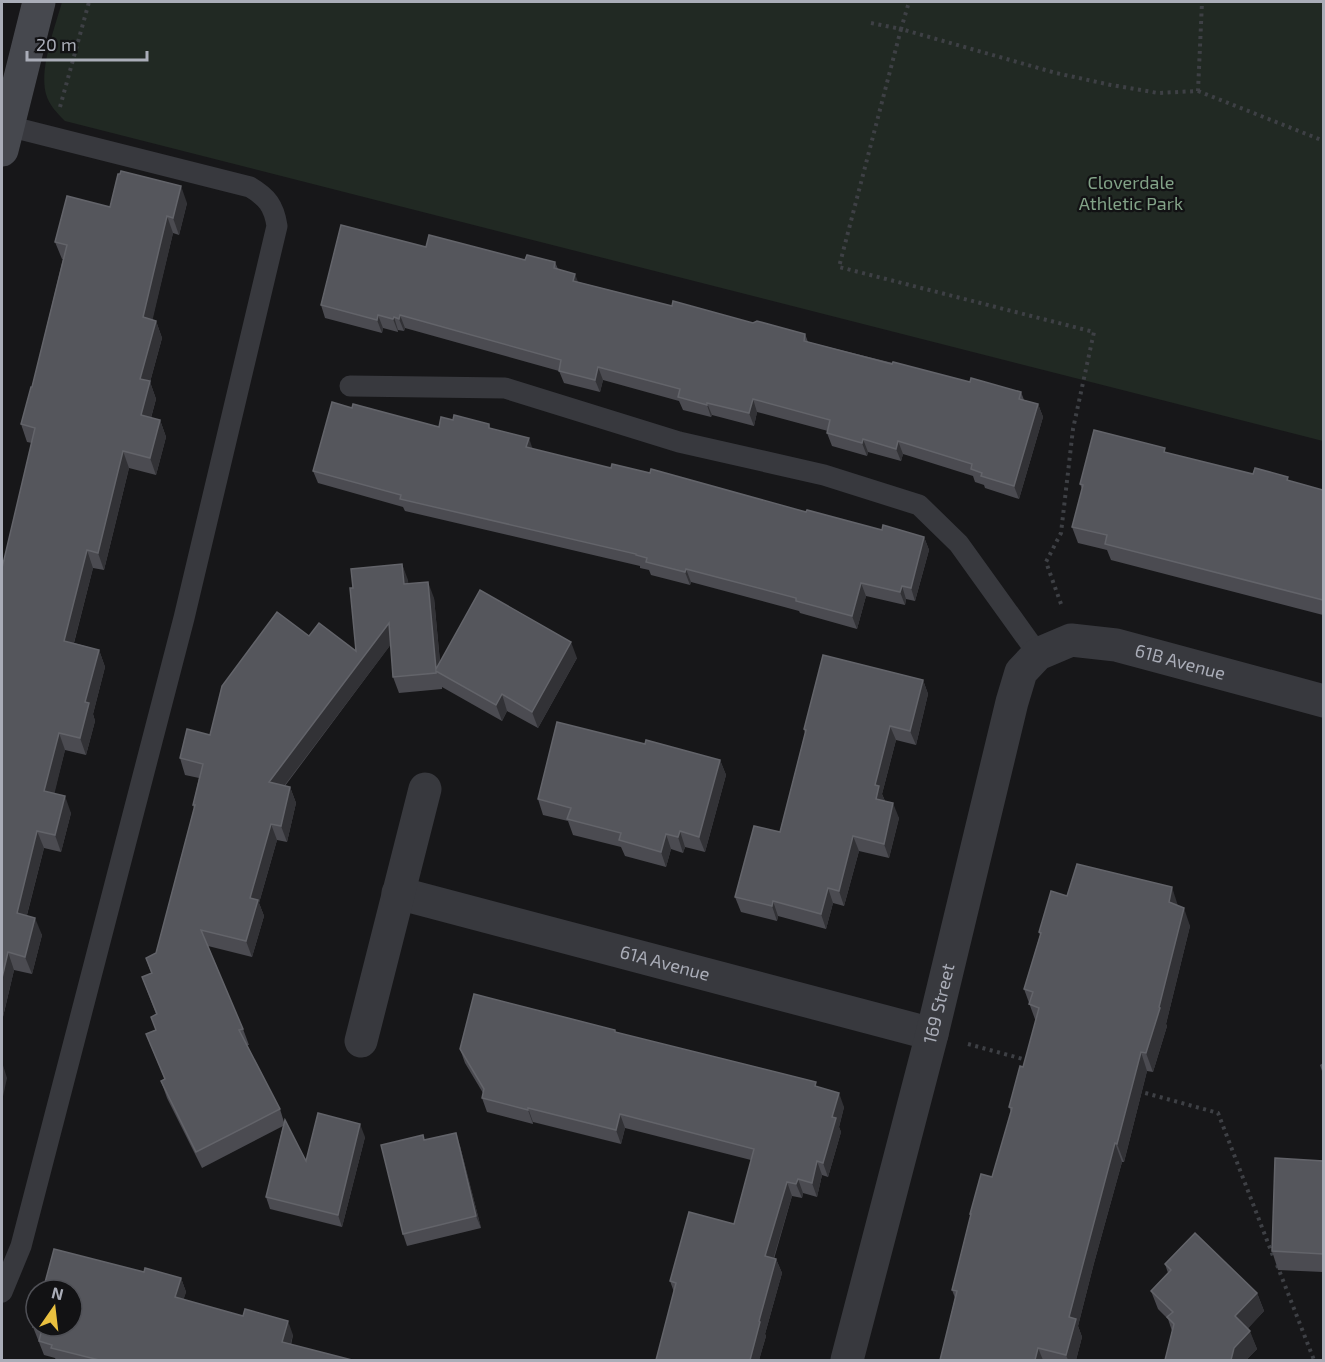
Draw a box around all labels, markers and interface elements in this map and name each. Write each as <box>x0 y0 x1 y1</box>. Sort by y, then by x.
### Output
scale bar <box>27 24 147 62</box>
text: 20 m <box>36 33 77 55</box>
park label: Cloverdale Athletic Park <box>1079 171 1183 214</box>
street label: 61B Avenue <box>1133 639 1228 684</box>
street label: 61A Avenue <box>618 940 712 985</box>
street label: 169 Street <box>918 961 959 1046</box>
north arrow <box>24 1278 84 1338</box>
text: N <box>50 1282 66 1304</box>

